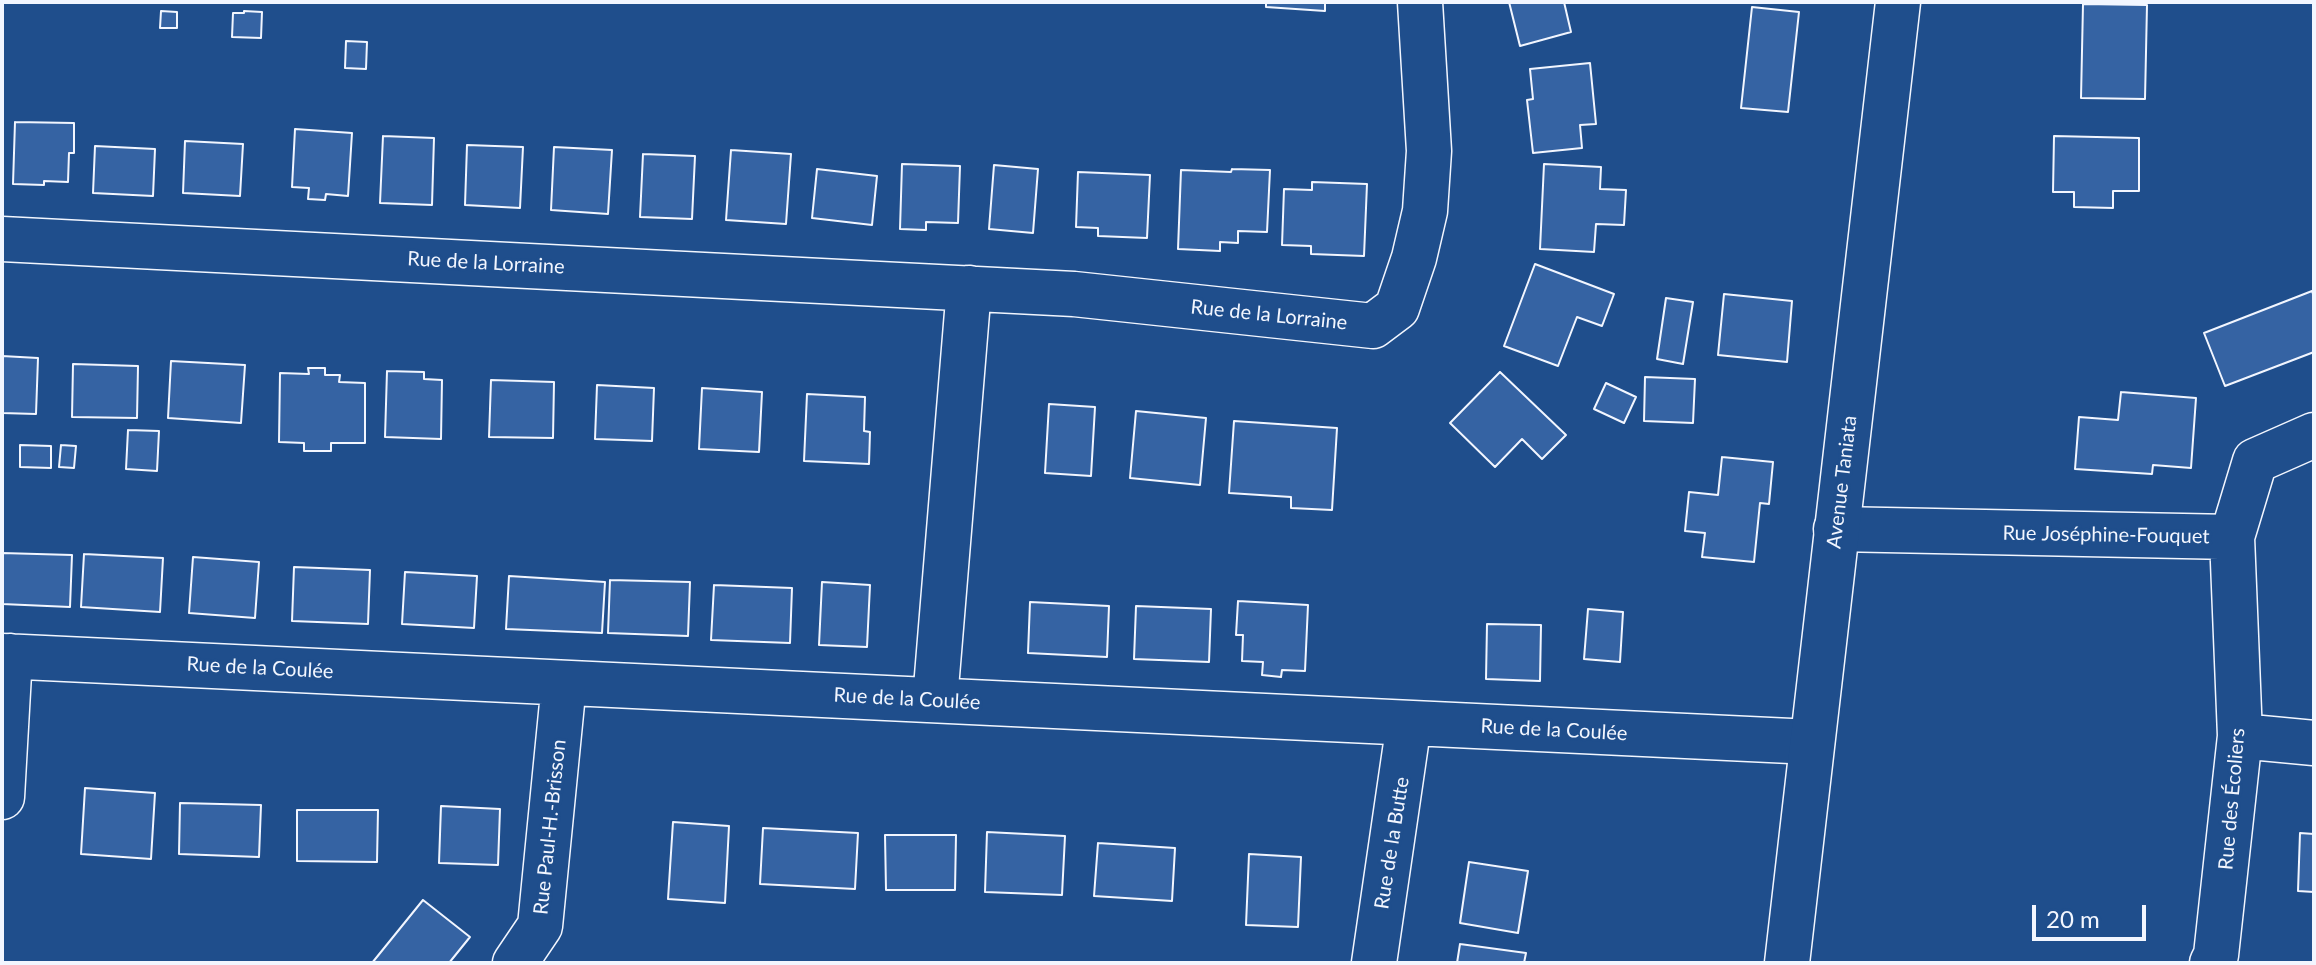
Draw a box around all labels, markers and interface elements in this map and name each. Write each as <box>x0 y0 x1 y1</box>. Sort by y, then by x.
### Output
street label: Rue de la Lorraine <box>407 247 565 279</box>
street label: Rue de la Lorraine <box>1190 295 1348 335</box>
street label: Avenue Taniata <box>1822 414 1862 550</box>
street label: Rue Joséphine-Fouquet <box>2002 521 2210 549</box>
street label: Rue de la Coulée <box>186 652 334 684</box>
street label: Rue de la Coulée <box>833 683 981 715</box>
street label: Rue de la Coulée <box>1480 714 1628 746</box>
street label: Rue des Écoliers <box>2214 727 2250 871</box>
street label: Rue Paul-H.-Brisson <box>529 738 571 916</box>
street label: Rue de la Butte <box>1370 775 1414 911</box>
scale bar <box>2036 889 2150 939</box>
text: 20 m <box>2046 904 2100 933</box>

